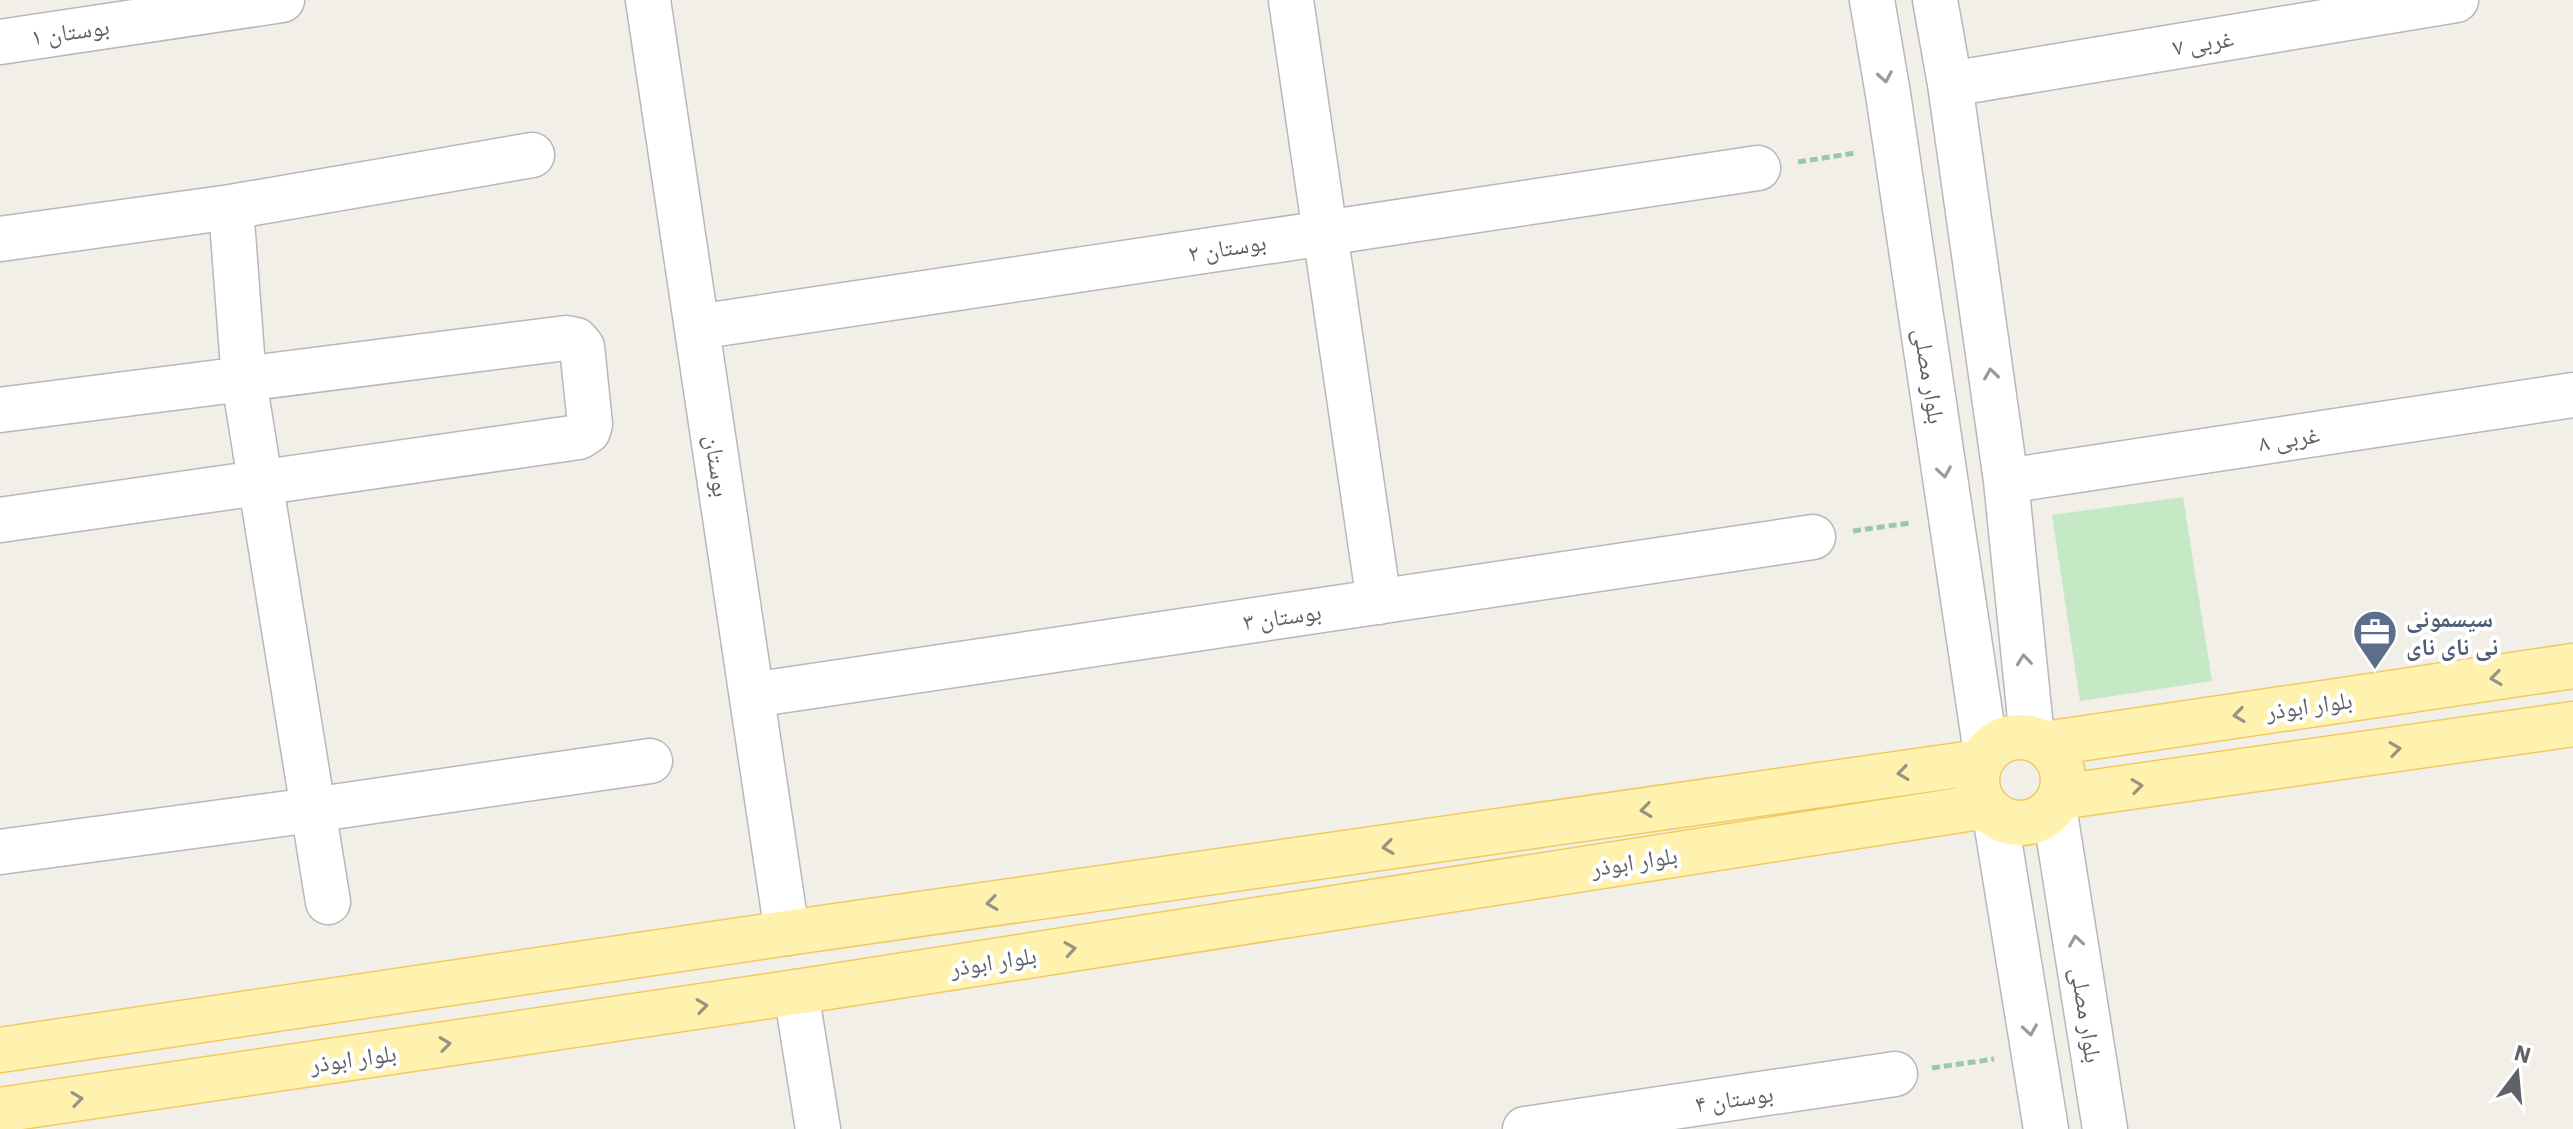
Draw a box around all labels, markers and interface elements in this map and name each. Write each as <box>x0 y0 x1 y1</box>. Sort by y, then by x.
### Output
street label: بوستان ۱ <box>29 10 111 52</box>
street label: ۷ غربی <box>2170 21 2236 63</box>
one-way arrow <box>1875 70 1892 84</box>
street label: بوستان ۲ <box>1186 225 1268 269</box>
street label: بلوار مصلی <box>1907 326 1953 426</box>
one-way arrow <box>1983 368 2000 381</box>
street label: ۸ غربی <box>2256 417 2322 459</box>
street label: بوستان <box>698 433 738 499</box>
one-way arrow <box>1935 466 1952 479</box>
street label: بوستان ۳ <box>1241 595 1323 637</box>
place label: سیسمونی نی نای نای <box>2406 602 2498 662</box>
office icon: سیسمونی نی نای نای <box>2351 608 2399 671</box>
one-way arrow <box>2015 654 2032 667</box>
one-way arrow <box>2489 669 2503 686</box>
street label: بلوار ابوذر <box>2263 683 2354 727</box>
one-way arrow <box>2232 706 2245 723</box>
one-way arrow <box>2388 741 2402 758</box>
one-way arrow <box>1896 764 1910 781</box>
one-way arrow <box>2130 778 2144 795</box>
one-way arrow <box>1639 801 1652 818</box>
one-way arrow <box>1381 838 1395 855</box>
street label: بلوار ابوذر <box>1587 838 1680 884</box>
one-way arrow <box>985 894 999 911</box>
one-way arrow <box>2068 934 2085 948</box>
street label: بلوار ابوذر <box>946 938 1039 984</box>
one-way arrow <box>1063 942 1077 959</box>
street label: بلوار مصلی <box>2064 965 2110 1065</box>
one-way arrow <box>696 998 709 1015</box>
one-way arrow <box>2021 1023 2038 1037</box>
north arrow <box>2477 1033 2557 1113</box>
street label: بلوار ابوذر <box>307 1036 398 1080</box>
one-way arrow <box>438 1036 452 1053</box>
text: N <box>2511 1037 2534 1069</box>
street label: بوستان ۴ <box>1693 1077 1775 1119</box>
one-way arrow <box>70 1091 84 1108</box>

